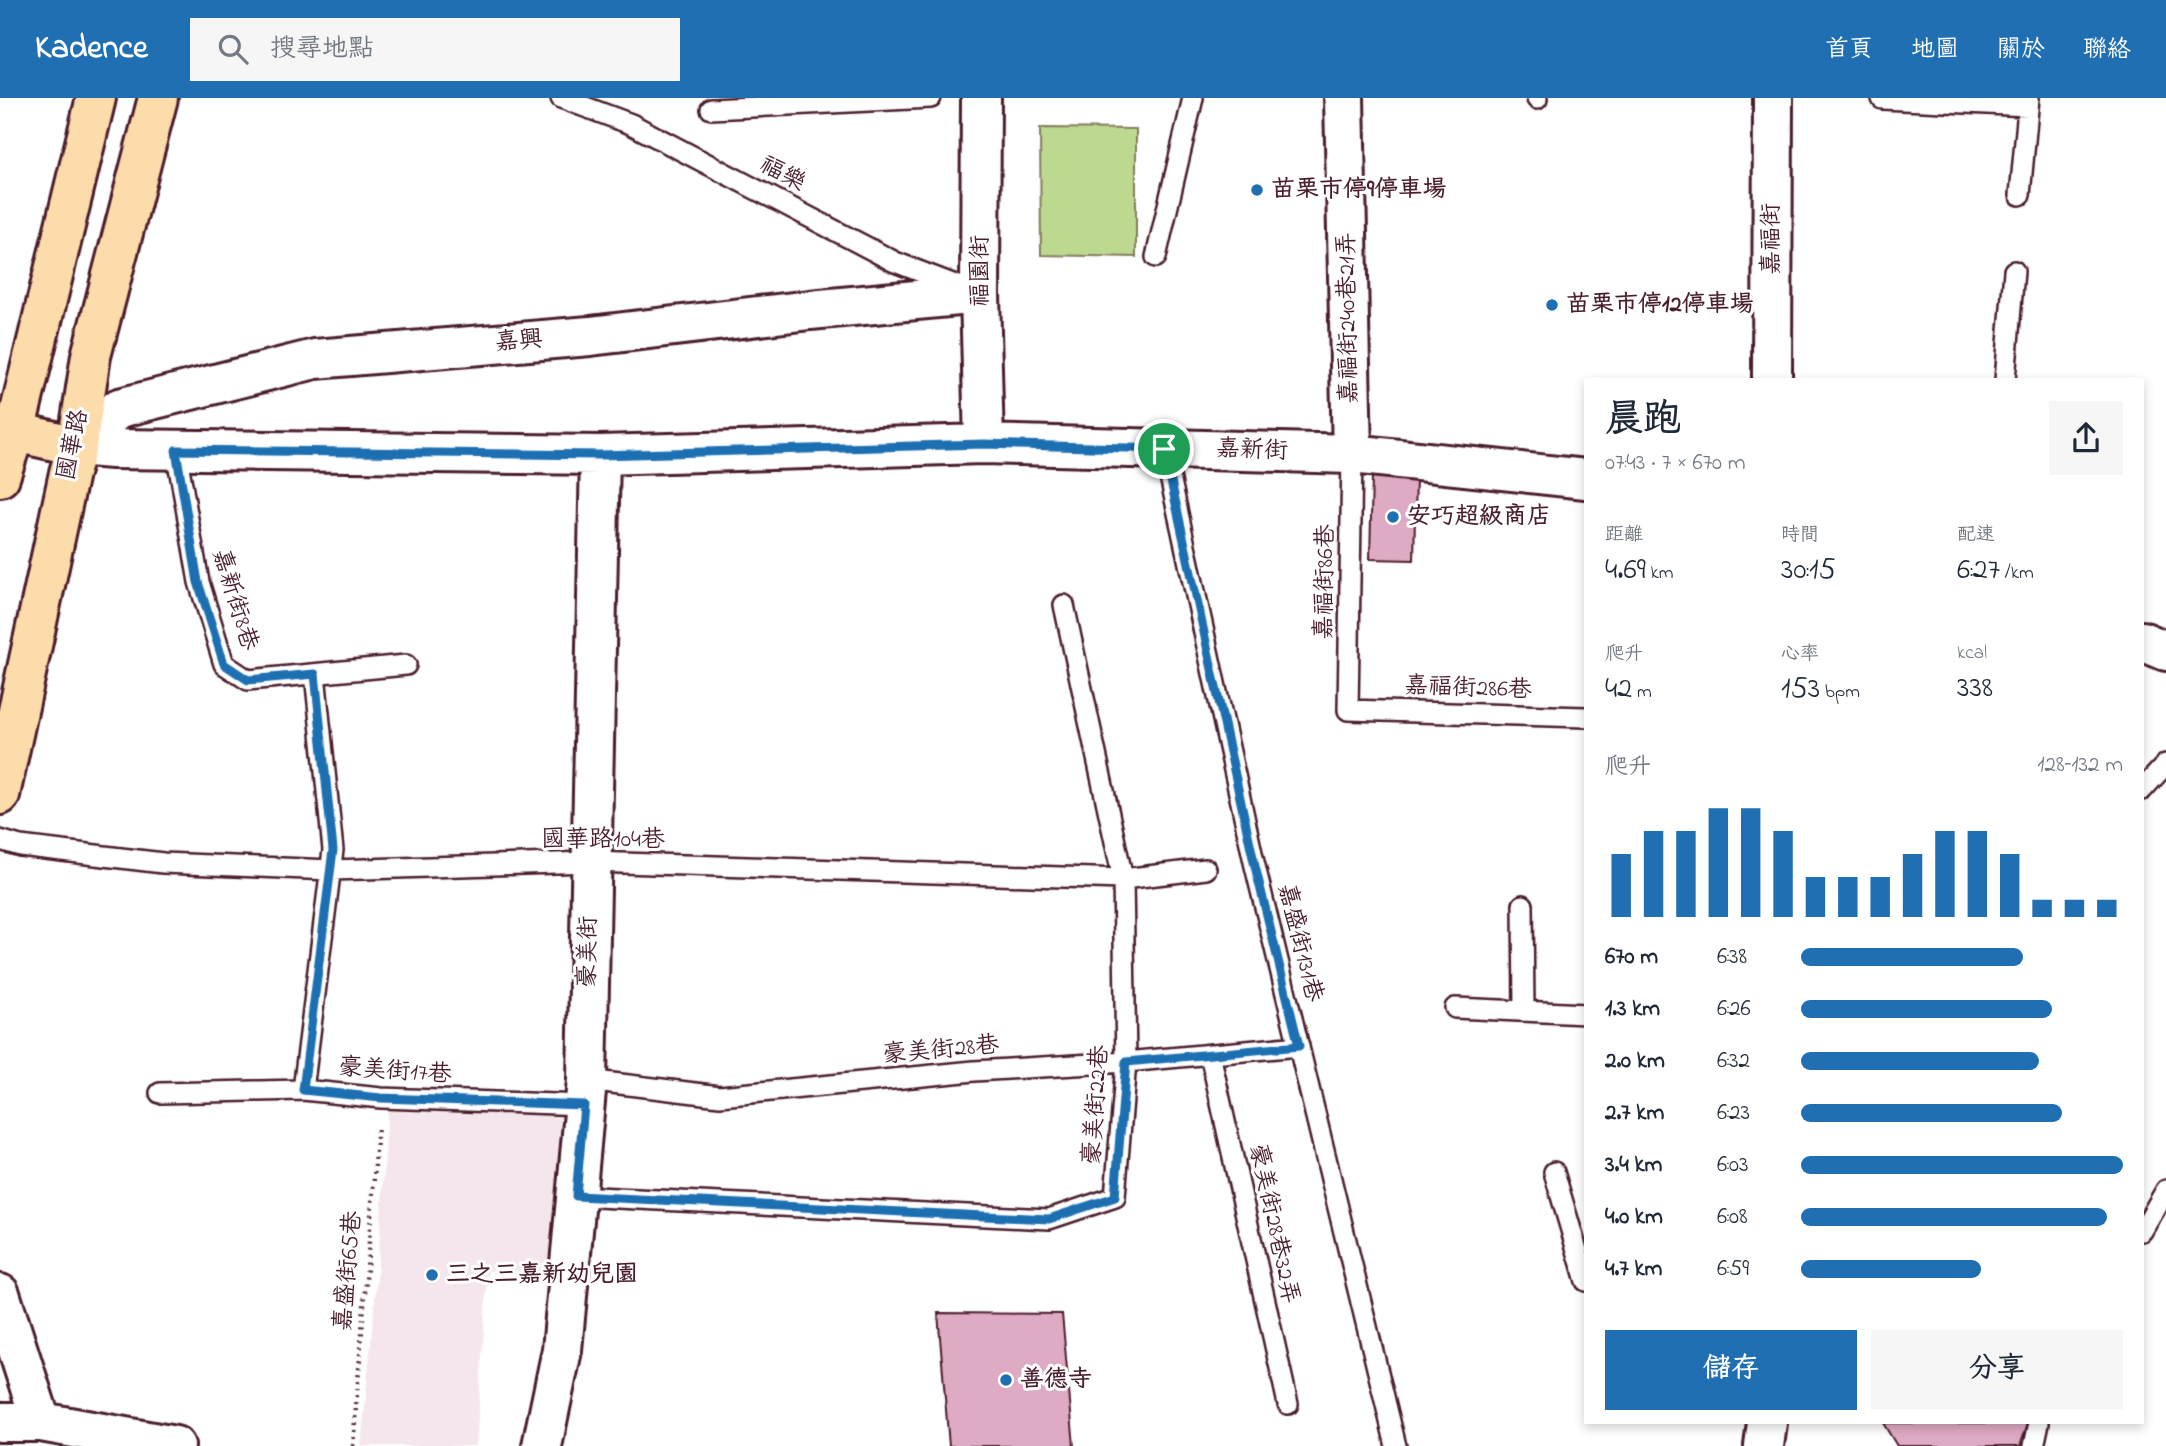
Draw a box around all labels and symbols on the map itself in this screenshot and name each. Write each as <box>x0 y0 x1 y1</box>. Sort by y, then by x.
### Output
street label: 福樂 <box>753 148 811 202</box>
place label: 苗栗市停9停車場 <box>1271 173 1446 208</box>
marker: 苗栗市停9停車場 <box>1249 182 1265 198</box>
street label: 嘉福街 <box>1755 203 1790 275</box>
street label: 嘉福街240巷21弄 <box>1330 232 1368 404</box>
street label: 福園街 <box>964 235 999 307</box>
place label: 苗栗市停12停車場 <box>1566 288 1754 323</box>
marker: 苗栗市停12停車場 <box>1544 297 1560 313</box>
street label: 嘉興 <box>494 322 544 362</box>
street label: 國華路 <box>49 406 99 484</box>
pin <box>1134 419 1194 479</box>
street label: 嘉新街 <box>1215 432 1289 470</box>
place label: 安巧超級商店 <box>1407 500 1551 535</box>
marker: 安巧超級商店 <box>1385 509 1401 525</box>
street label: 嘉福街86巷 <box>1307 524 1345 640</box>
street label: 嘉新街8巷 <box>202 545 266 655</box>
street label: 嘉福街286巷 <box>1404 669 1532 709</box>
street label: 國華路104巷 <box>541 823 665 858</box>
street label: 嘉盛街131巷 <box>1267 880 1331 1006</box>
street label: 豪美街 <box>571 916 607 988</box>
street label: 豪美街28巷 <box>881 1028 1001 1074</box>
street label: 豪美街22巷 <box>1075 1044 1119 1166</box>
street label: 豪美街17巷 <box>337 1051 453 1093</box>
street label: 豪美街28巷32弄 <box>1239 1141 1307 1307</box>
street label: 嘉盛街65巷 <box>326 1210 372 1332</box>
place label: 三之三嘉新幼兒園 <box>446 1258 638 1293</box>
marker: 三之三嘉新幼兒園 <box>424 1267 440 1283</box>
place label: 善德寺 <box>1020 1363 1092 1398</box>
marker: 善德寺 <box>998 1372 1014 1388</box>

